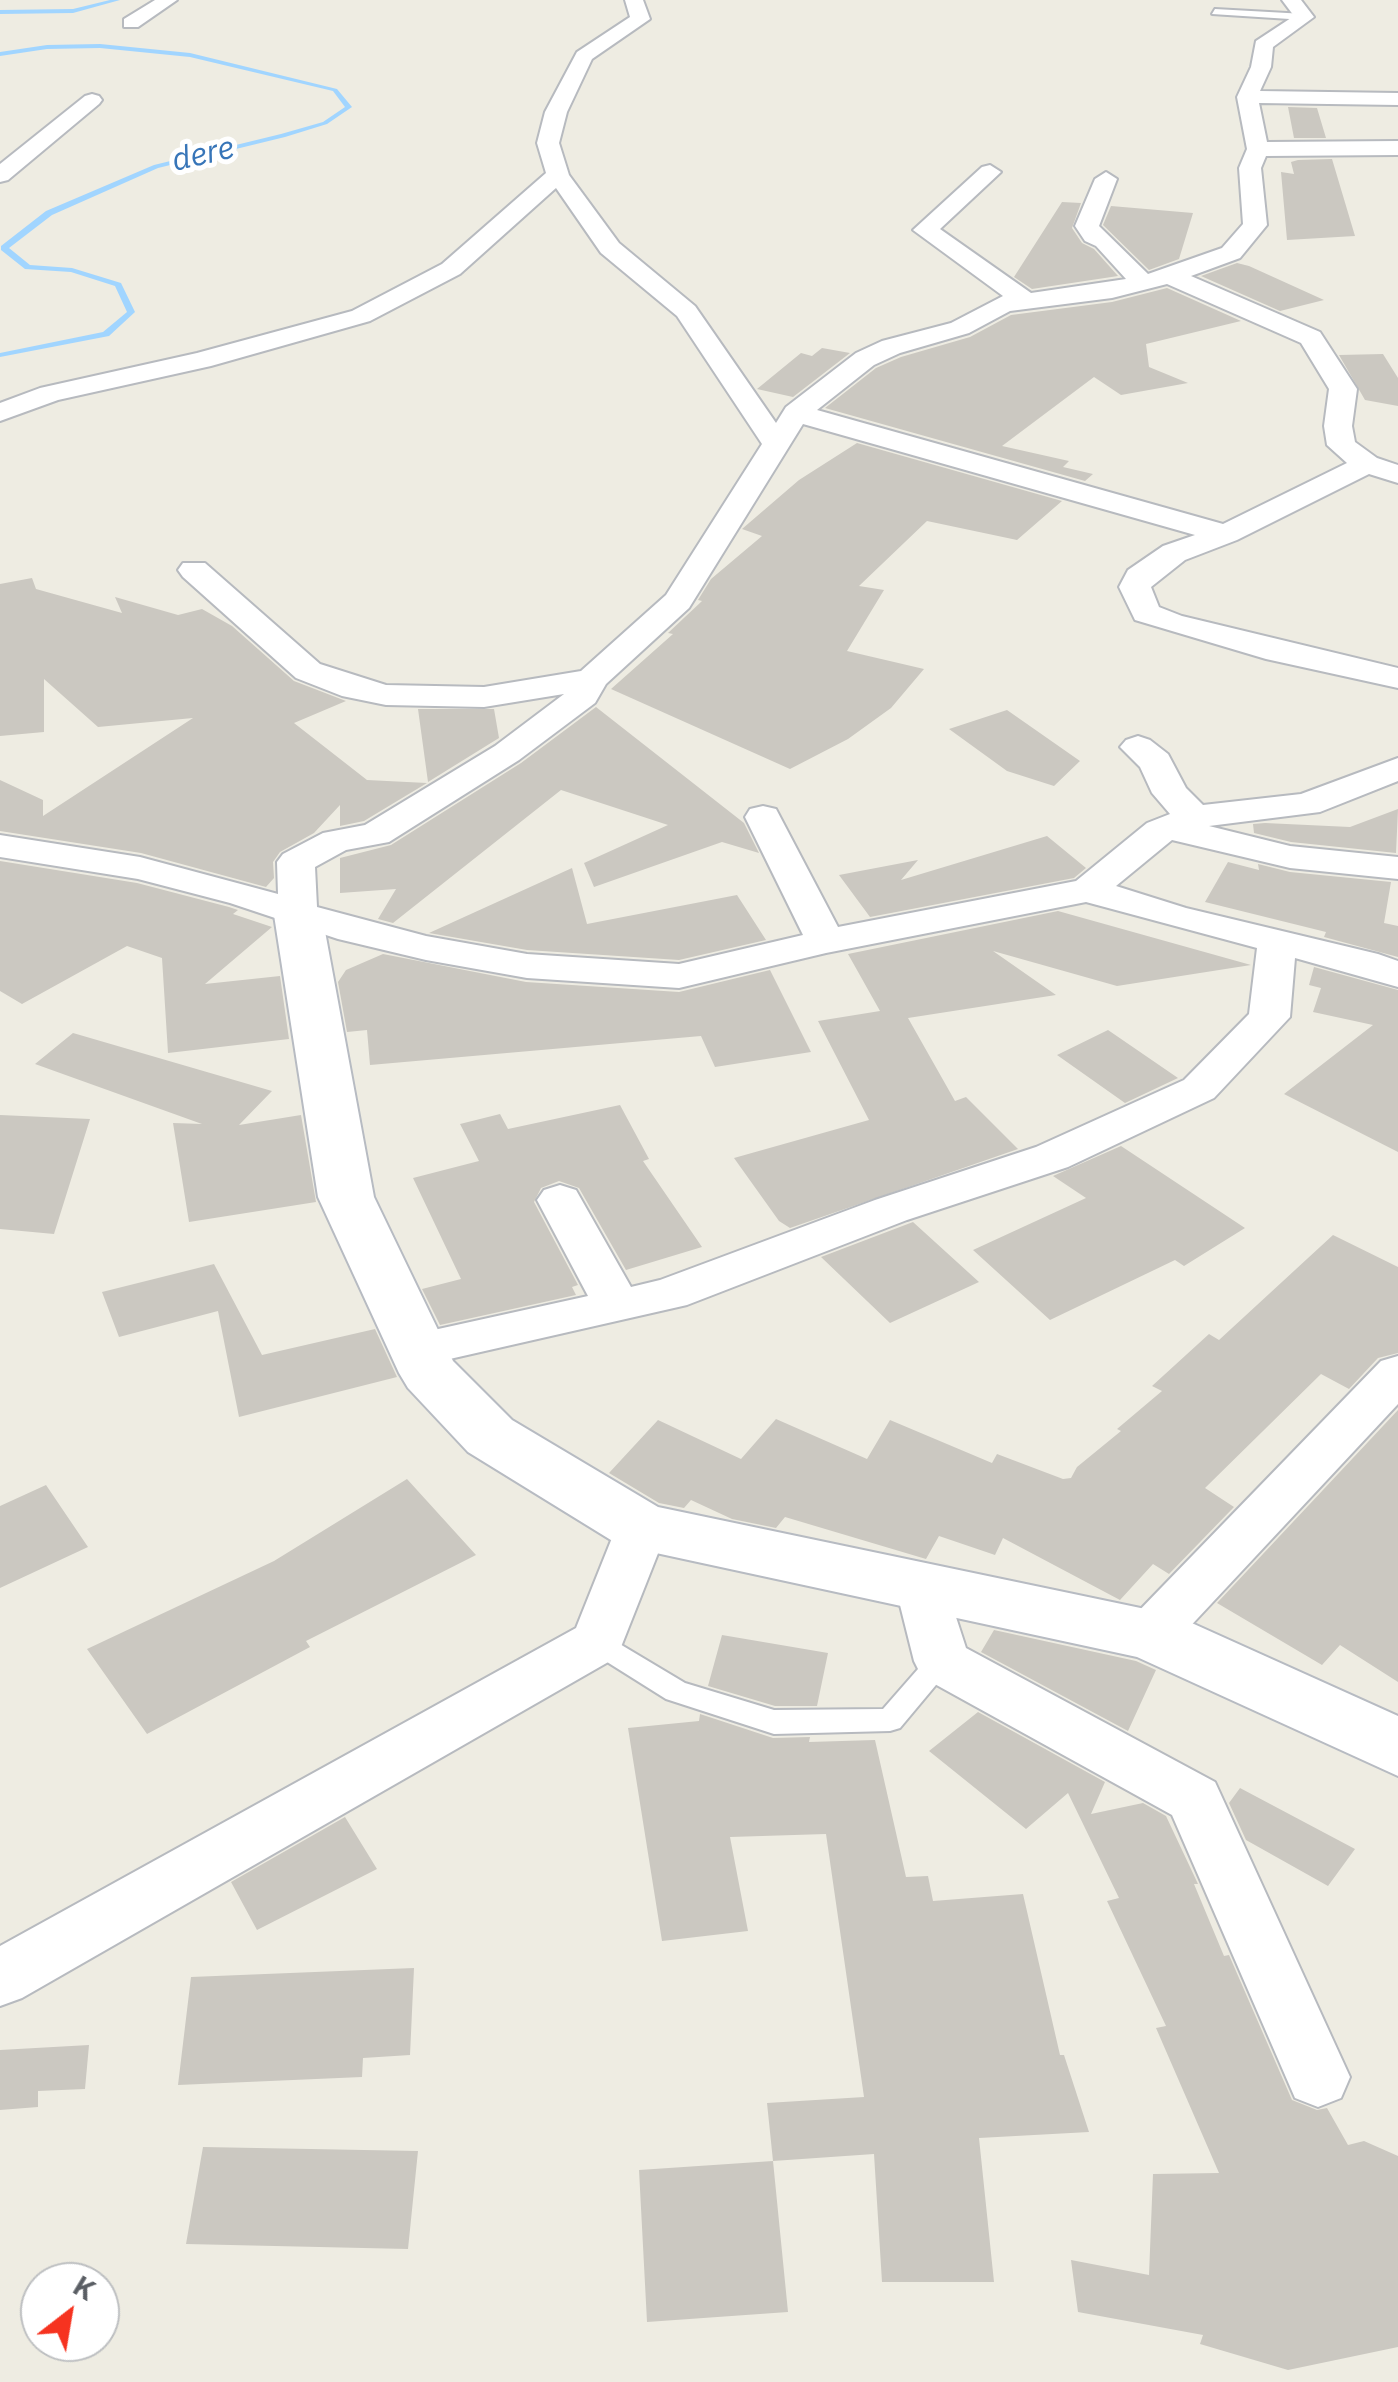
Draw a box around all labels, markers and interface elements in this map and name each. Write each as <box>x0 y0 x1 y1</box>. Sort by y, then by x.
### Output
water label: dere <box>168 129 238 181</box>
north arrow <box>20 2262 120 2362</box>
text: K <box>67 2267 103 2308</box>

